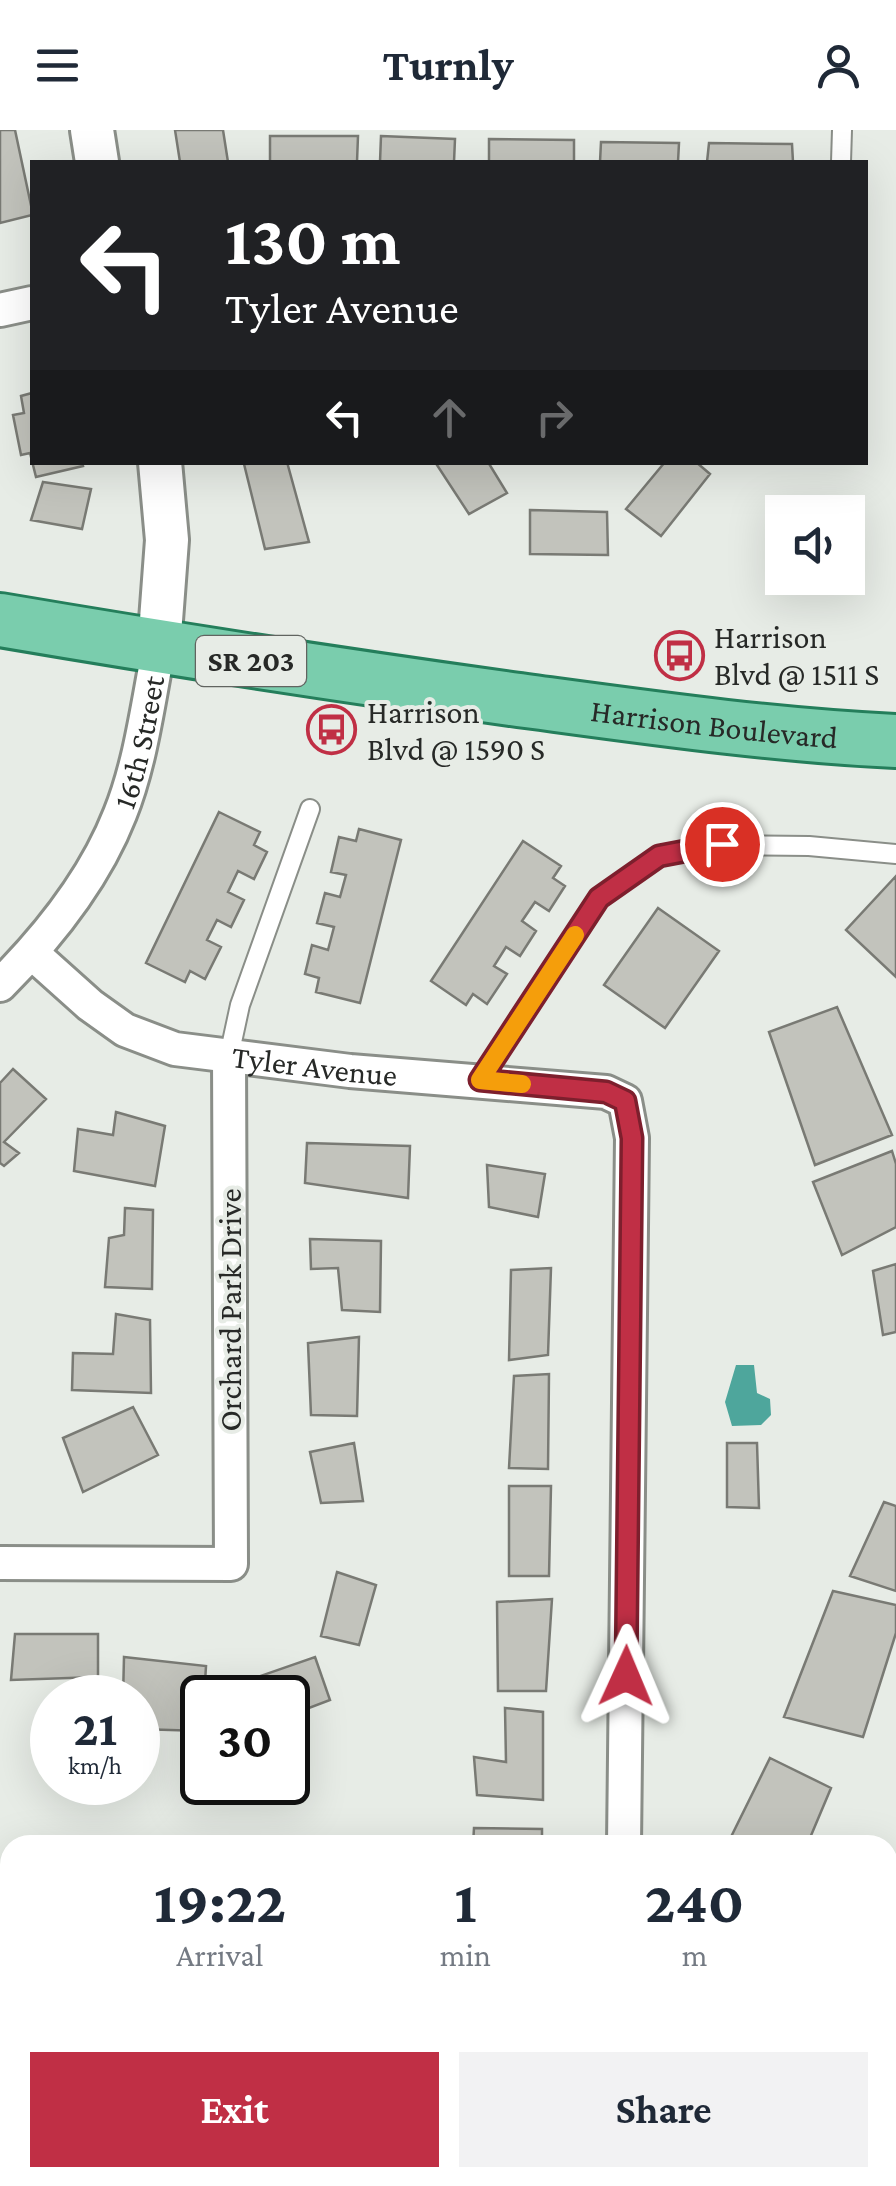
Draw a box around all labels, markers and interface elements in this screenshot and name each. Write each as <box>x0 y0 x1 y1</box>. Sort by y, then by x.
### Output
icon: menu <box>30 38 85 93</box>
icon: person <box>811 38 866 93</box>
text: Turnly <box>382 40 514 90</box>
icon: left <box>60 200 190 330</box>
text: 130 m <box>225 201 401 279</box>
text: Tyler Avenue <box>225 283 459 333</box>
icon: left <box>317 390 372 445</box>
icon: ahead <box>422 390 477 445</box>
icon: right <box>527 390 582 445</box>
map controls <box>765 495 865 595</box>
button: sound <box>765 495 865 595</box>
place label: Harrison Blvd @ 1511 S <box>714 619 879 692</box>
bus stop icon: Harrison Blvd @ 1511 S <box>653 629 705 681</box>
road number: SR 203 <box>196 636 306 686</box>
street label: 16th Street <box>106 672 171 814</box>
street label: Harrison Boulevard <box>589 692 839 755</box>
place label: Harrison Blvd @ 1590 S <box>367 694 545 767</box>
bus stop icon: Harrison Blvd @ 1590 S <box>306 704 358 756</box>
pin <box>680 802 765 887</box>
icon: arrive <box>695 817 750 872</box>
street label: Tyler Avenue <box>230 1038 399 1093</box>
street label: Orchard Park Drive <box>212 1188 248 1432</box>
position arrow <box>574 1624 678 1728</box>
speed limit sign: 30 <box>180 1675 310 1805</box>
text: 21 <box>73 1700 117 1756</box>
text: km/h <box>68 1752 122 1779</box>
text: 19:22 <box>154 1868 286 1935</box>
text: 1 <box>454 1868 477 1935</box>
text: 240 <box>645 1868 744 1935</box>
text: Arrival <box>176 1937 263 1973</box>
text: min <box>440 1937 491 1973</box>
text: m <box>682 1937 707 1973</box>
button: Exit <box>30 2052 439 2167</box>
button: Share <box>459 2052 868 2167</box>

